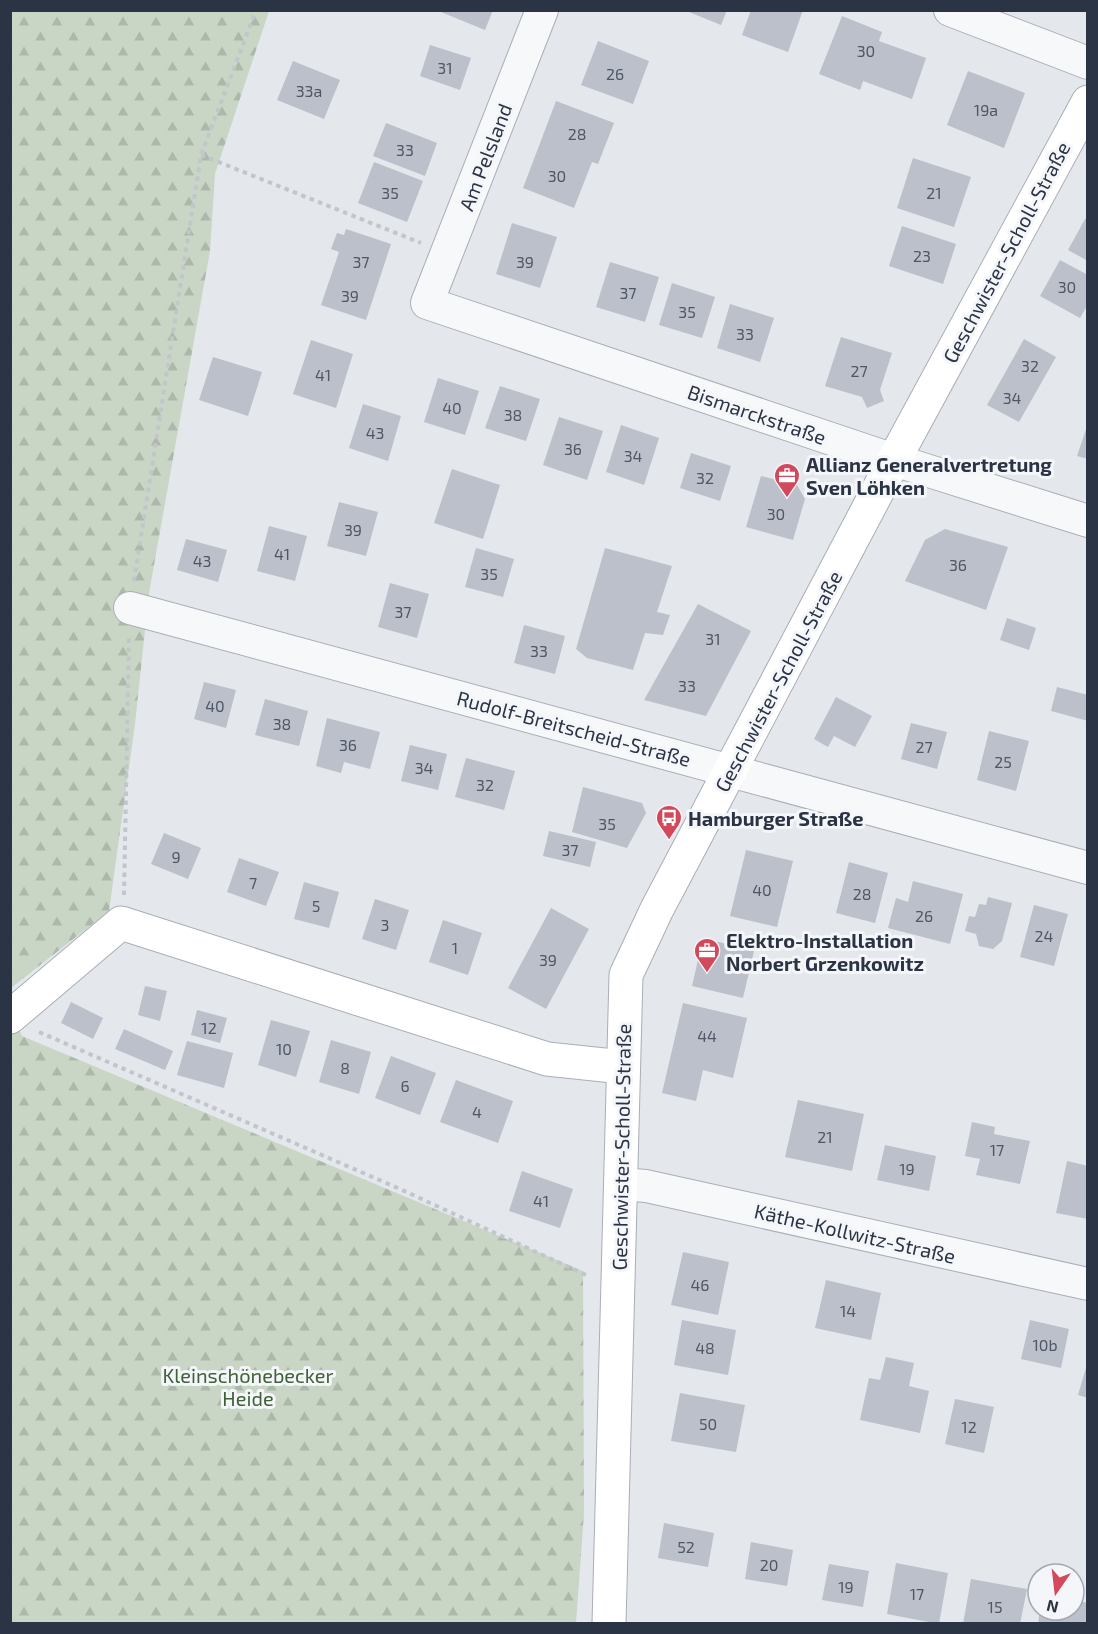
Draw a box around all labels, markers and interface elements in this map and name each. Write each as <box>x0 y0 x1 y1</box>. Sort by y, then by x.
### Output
house number: 30 <box>857 41 875 60</box>
house number: 31 <box>437 58 453 77</box>
house number: 26 <box>606 64 624 83</box>
house number: 33a <box>296 81 322 100</box>
street label: Am Pelsland <box>454 100 516 214</box>
house number: 19a <box>974 100 998 119</box>
house number: 28 <box>568 124 586 143</box>
street label: Geschwister-Scholl-Straße <box>937 137 1075 367</box>
house number: 33 <box>396 140 414 159</box>
house number: 30 <box>548 166 566 185</box>
house number: 35 <box>381 183 399 202</box>
house number: 21 <box>926 183 942 202</box>
house number: 23 <box>913 246 931 265</box>
house number: 37 <box>352 252 370 271</box>
house number: 39 <box>516 252 534 271</box>
house number: 30 <box>1058 277 1076 296</box>
house number: 37 <box>619 283 637 302</box>
house number: 39 <box>341 286 359 305</box>
house number: 35 <box>678 302 696 321</box>
house number: 33 <box>736 324 754 343</box>
house number: 32 <box>1021 356 1039 375</box>
house number: 27 <box>850 361 868 380</box>
house number: 41 <box>315 365 331 384</box>
street label: Bismarckstraße <box>685 379 829 449</box>
house number: 34 <box>1003 388 1022 407</box>
house number: 40 <box>442 398 462 417</box>
house number: 38 <box>504 405 522 424</box>
house number: 43 <box>366 423 384 442</box>
house number: 36 <box>564 439 582 458</box>
house number: 34 <box>624 446 643 465</box>
place label: Allianz Generalvertretung Sven Löhken <box>806 452 1052 499</box>
office icon: Allianz Generalvertretung Sven Löhken <box>772 461 802 499</box>
house number: 32 <box>696 468 714 487</box>
house number: 30 <box>767 504 785 523</box>
house number: 39 <box>344 520 362 539</box>
house number: 41 <box>274 544 290 563</box>
house number: 43 <box>193 551 211 570</box>
house number: 36 <box>949 555 967 574</box>
house number: 35 <box>480 564 498 583</box>
street label: Geschwister-Scholl-Straße <box>709 566 847 796</box>
house number: 37 <box>394 602 412 621</box>
house number: 31 <box>705 629 721 648</box>
house number: 33 <box>530 641 548 660</box>
house number: 33 <box>678 676 696 695</box>
street label: Rudolf-Breitscheid-Straße <box>454 685 694 771</box>
house number: 40 <box>205 696 225 715</box>
house number: 38 <box>273 714 291 733</box>
house number: 36 <box>339 735 357 754</box>
house number: 27 <box>915 737 933 756</box>
house number: 25 <box>994 752 1012 771</box>
house number: 34 <box>415 758 434 777</box>
house number: 32 <box>476 775 494 794</box>
bus stop icon: Hamburger Straße <box>654 803 684 841</box>
place label: Hamburger Straße <box>688 806 864 830</box>
house number: 35 <box>598 814 616 833</box>
house number: 37 <box>561 840 579 859</box>
house number: 9 <box>171 847 181 866</box>
house number: 7 <box>249 873 257 892</box>
house number: 40 <box>752 880 772 899</box>
house number: 28 <box>853 884 871 903</box>
house number: 5 <box>312 896 320 915</box>
house number: 26 <box>915 906 933 925</box>
house number: 3 <box>381 915 389 934</box>
house number: 24 <box>1035 926 1054 945</box>
place label: Elektro-Installation Norbert Grzenkowitz <box>726 928 924 975</box>
office icon: Elektro-Installation Norbert Grzenkowitz <box>692 936 722 974</box>
house number: 1 <box>452 938 458 957</box>
house number: 39 <box>539 950 557 969</box>
house number: 12 <box>201 1018 217 1037</box>
street label: Geschwister-Scholl-Straße <box>607 1023 635 1271</box>
house number: 44 <box>697 1026 717 1045</box>
house number: 10 <box>276 1039 292 1058</box>
house number: 8 <box>340 1058 350 1077</box>
house number: 6 <box>400 1076 410 1095</box>
house number: 4 <box>472 1102 482 1121</box>
house number: 21 <box>817 1127 833 1146</box>
house number: 17 <box>990 1140 1004 1159</box>
house number: 19 <box>899 1159 915 1178</box>
house number: 41 <box>533 1191 549 1210</box>
street label: Käthe-Kollwitz-Straße <box>752 1198 958 1268</box>
house number: 46 <box>691 1275 710 1294</box>
house number: 14 <box>840 1301 856 1320</box>
house number: 10b <box>1032 1335 1058 1354</box>
house number: 48 <box>695 1338 715 1357</box>
park label: Kleinschönebecker Heide <box>163 1363 333 1410</box>
house number: 50 <box>699 1414 717 1433</box>
house number: 12 <box>961 1417 977 1436</box>
house number: 52 <box>677 1537 695 1556</box>
house number: 20 <box>760 1555 778 1574</box>
north arrow <box>1026 1562 1086 1622</box>
house number: 19 <box>838 1577 854 1596</box>
house number: 17 <box>910 1584 924 1603</box>
text: N <box>1044 1596 1060 1618</box>
house number: 15 <box>988 1597 1002 1616</box>

